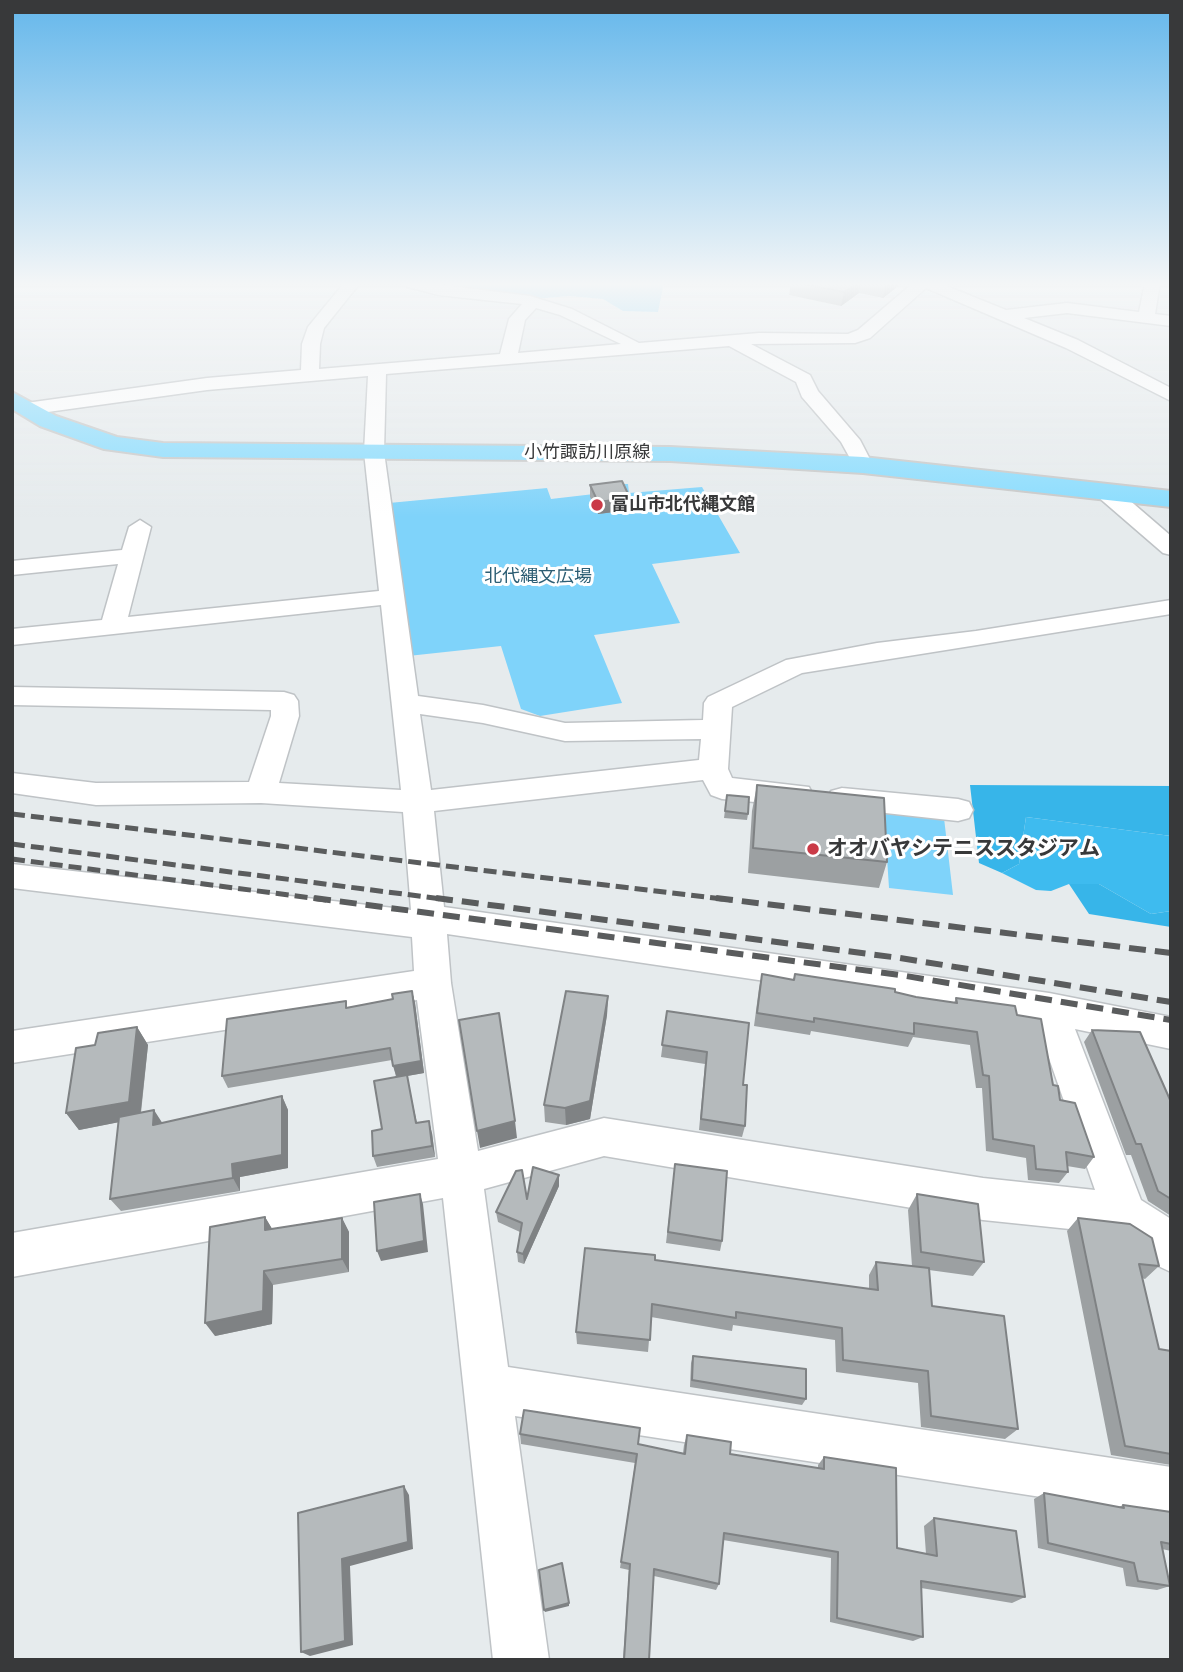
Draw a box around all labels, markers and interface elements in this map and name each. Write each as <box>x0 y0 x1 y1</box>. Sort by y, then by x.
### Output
street label: 小竹諏訪川原線 <box>524 442 650 464</box>
place label: 富山市北代縄文館 <box>611 494 755 516</box>
marker: 富山市北代縄文館 <box>589 497 605 513</box>
park label: 北代縄文広場 <box>484 566 592 588</box>
place label: オオバヤシテニススタジアム <box>827 836 1100 862</box>
marker: オオバヤシテニススタジアム <box>805 841 821 857</box>

